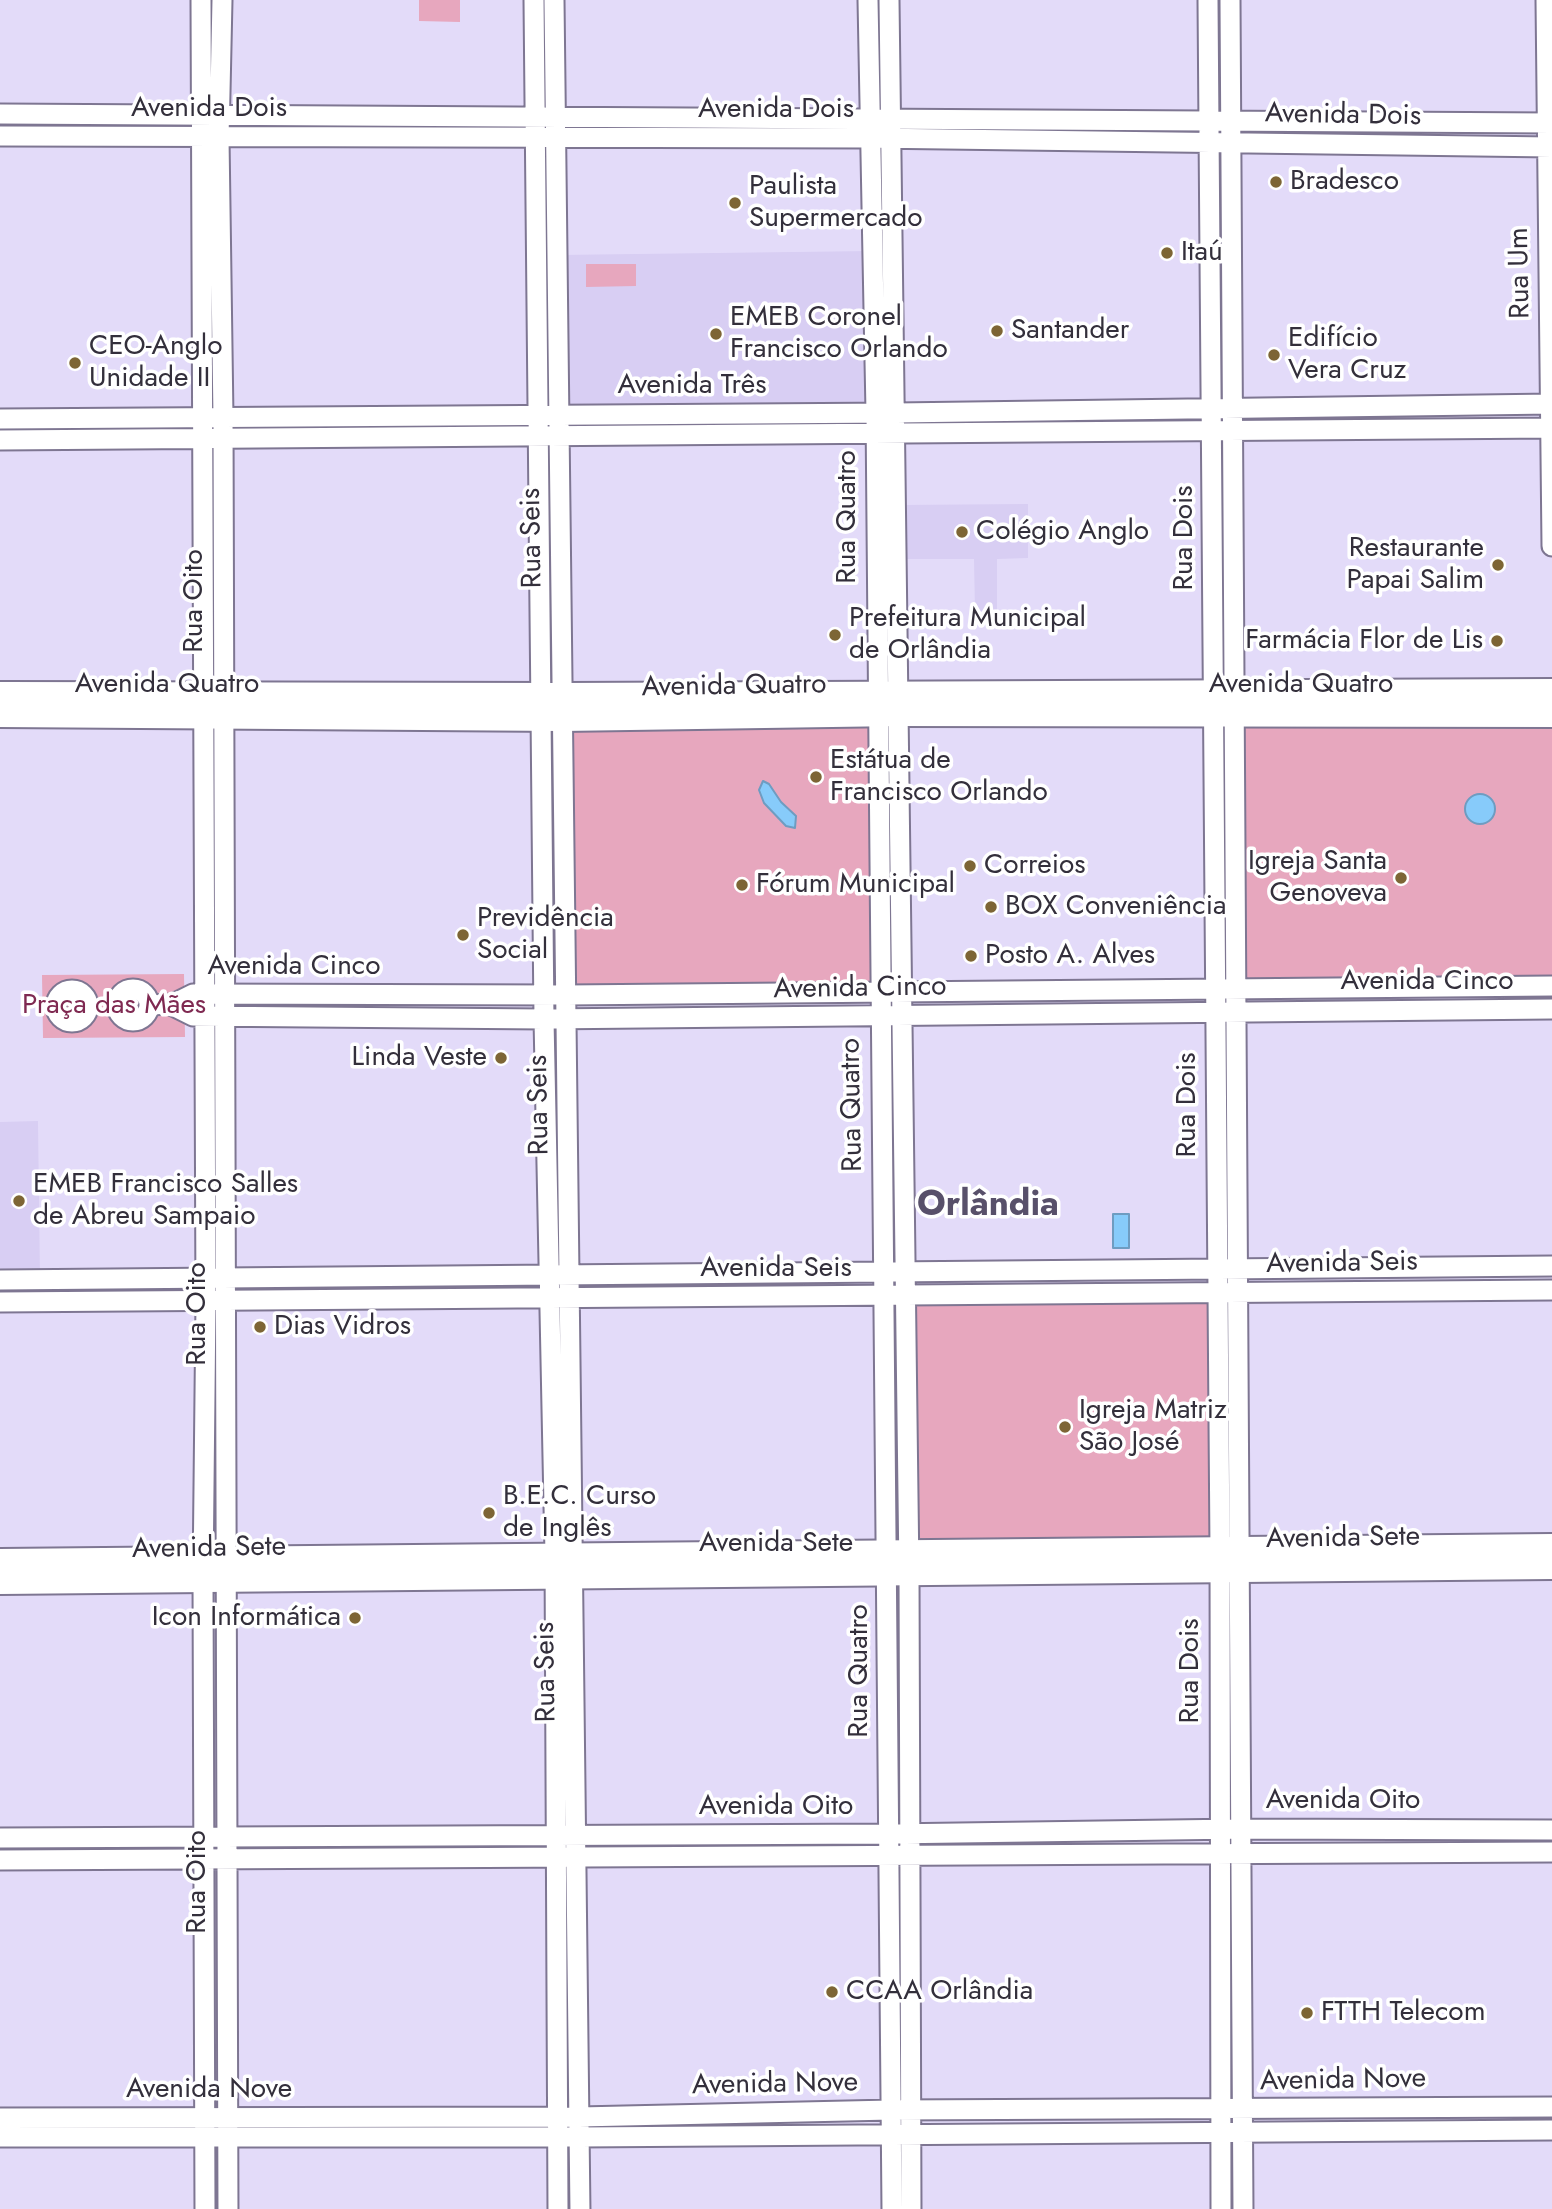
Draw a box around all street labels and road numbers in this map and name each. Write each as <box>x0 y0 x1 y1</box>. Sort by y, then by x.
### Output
street label: Avenida Dois <box>131 92 287 126</box>
street label: Avenida Dois <box>698 93 854 127</box>
street label: Avenida Dois <box>1265 98 1421 134</box>
street label: Rua Um <box>1503 227 1539 319</box>
street label: Avenida Três <box>618 369 766 403</box>
street label: Rua Quatro <box>831 450 865 584</box>
street label: Rua Dois <box>1168 485 1202 591</box>
street label: Rua Seis <box>515 487 551 589</box>
street label: Rua Oito <box>178 549 212 653</box>
street label: Avenida Quatro <box>75 668 259 702</box>
street label: Avenida Quatro <box>1209 668 1393 702</box>
street label: Avenida Quatro <box>641 669 827 705</box>
street label: Avenida Cinco <box>207 950 381 984</box>
street label: Avenida Cinco <box>1340 965 1514 999</box>
street label: Avenida Cinco <box>773 971 947 1007</box>
street label: Rua Quatro <box>835 1038 871 1172</box>
street label: Rua Dois <box>1171 1052 1205 1158</box>
street label: Rua Seis <box>522 1054 558 1156</box>
street label: Avenida Seis <box>1266 1246 1418 1282</box>
street label: Avenida Seis <box>700 1252 852 1286</box>
street label: Rua Oito <box>181 1262 215 1366</box>
street label: Avenida Sete <box>1266 1521 1420 1557</box>
street label: Avenida Sete <box>699 1527 853 1561</box>
street label: Avenida Sete <box>132 1531 286 1567</box>
street label: Rua Quatro <box>843 1604 877 1738</box>
street label: Rua Dois <box>1174 1618 1208 1724</box>
street label: Rua Seis <box>529 1621 565 1723</box>
street label: Avenida Oito <box>1266 1784 1420 1818</box>
street label: Avenida Oito <box>699 1790 853 1824</box>
street label: Rua Oito <box>181 1830 215 1934</box>
street label: Avenida Nove <box>1260 2063 1426 2099</box>
street label: Avenida Nove <box>692 2067 858 2103</box>
street label: Avenida Nove <box>126 2073 292 2107</box>

